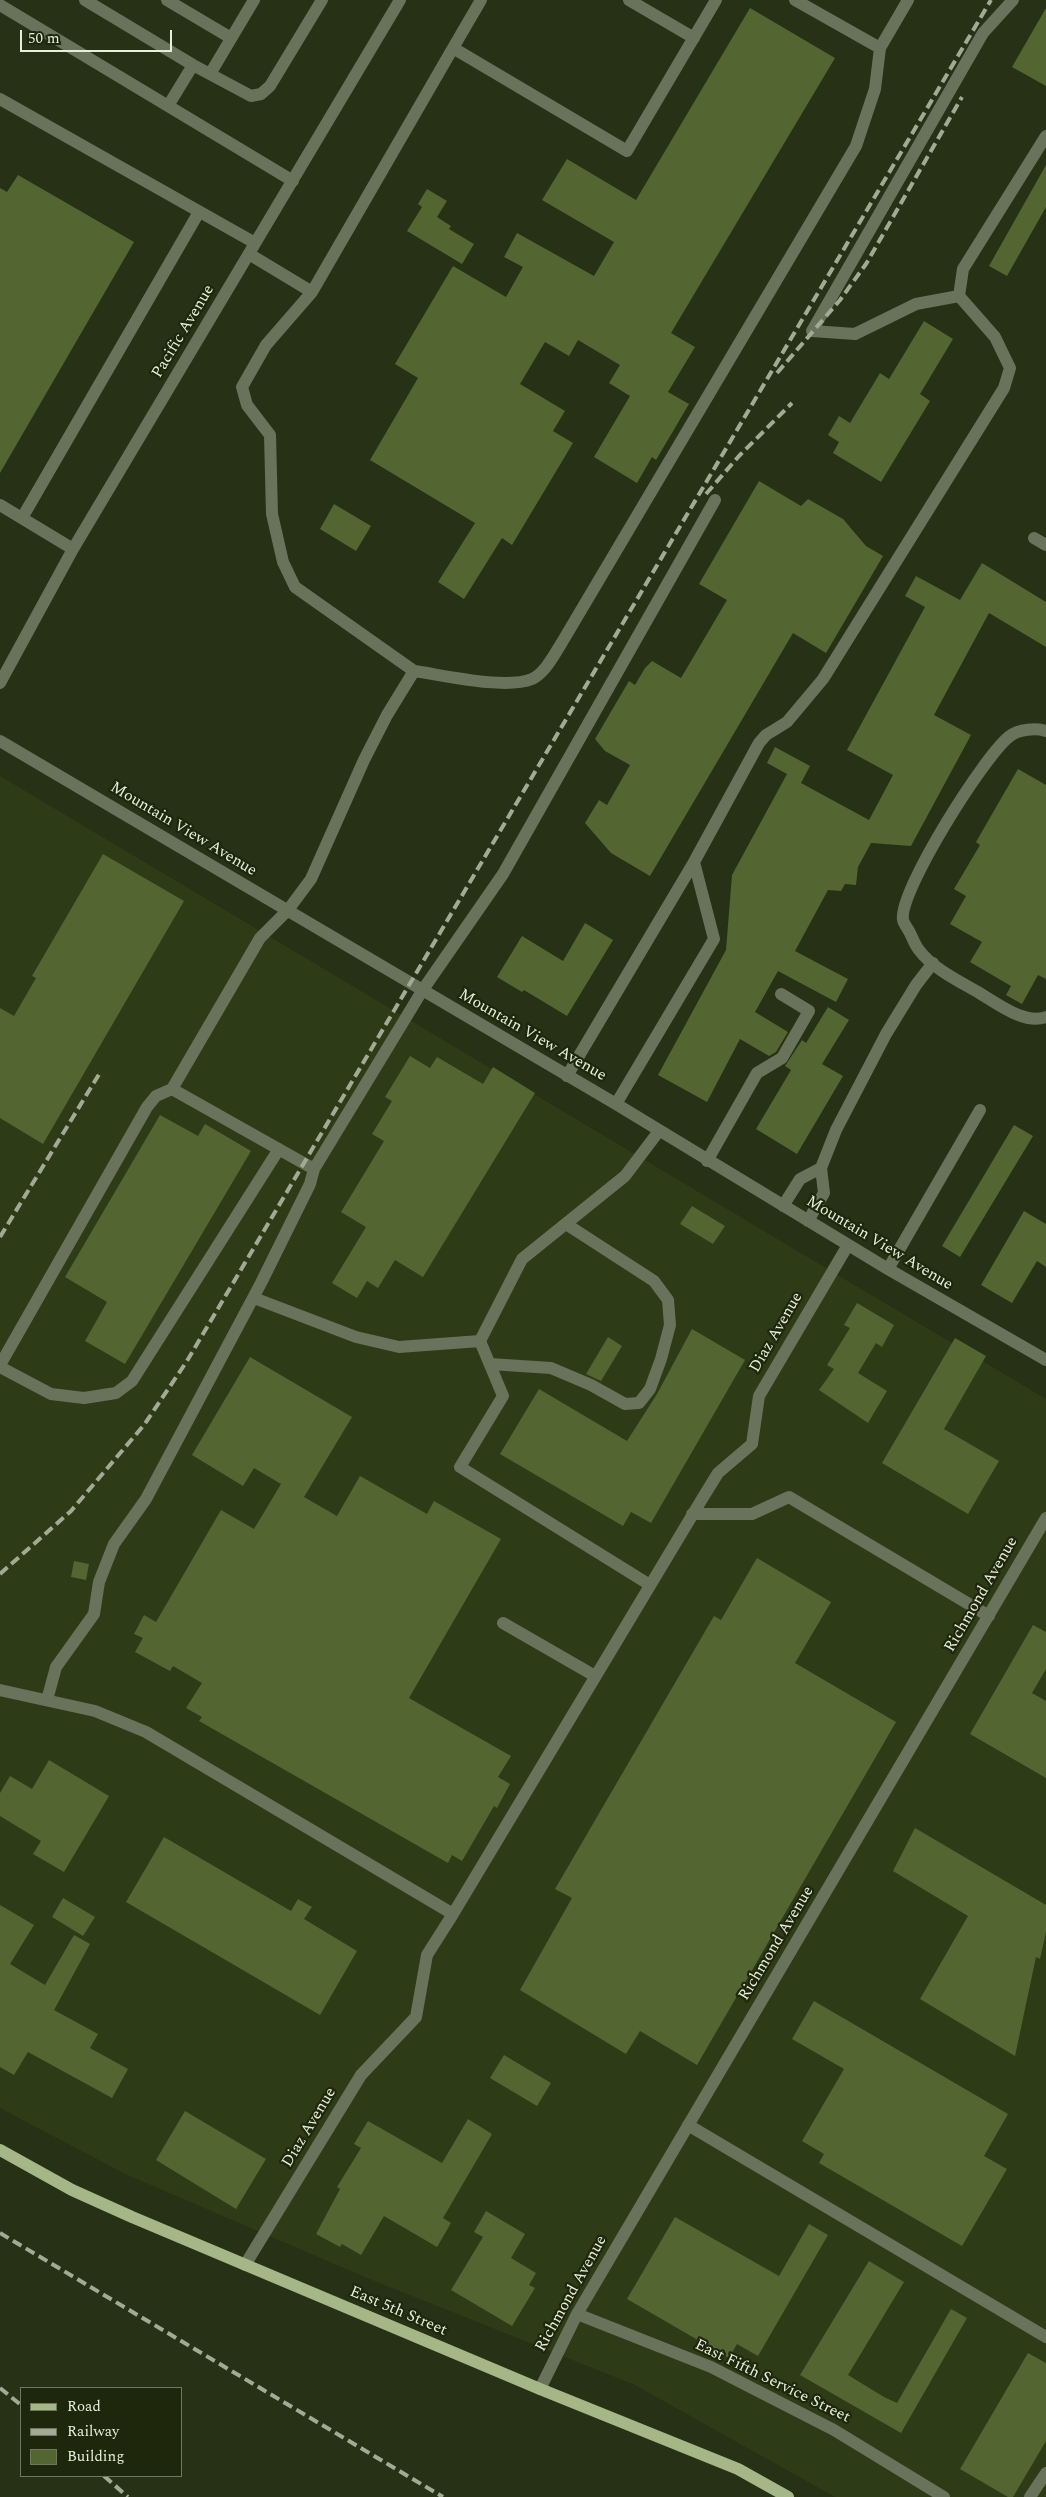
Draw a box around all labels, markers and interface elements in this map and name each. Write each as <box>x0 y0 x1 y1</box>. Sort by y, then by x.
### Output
scale bar <box>22 20 175 52</box>
text: 50 m <box>28 27 60 50</box>
street label: Pacific Avenue <box>149 282 219 382</box>
street label: Mountain View Avenue <box>106 779 260 881</box>
street label: Mountain View Avenue <box>455 986 609 1086</box>
street label: Mountain View Avenue <box>802 1193 956 1295</box>
street label: Diaz Avenue <box>746 1289 808 1377</box>
street label: Richmond Avenue <box>941 1534 1023 1656</box>
street label: Richmond Avenue <box>735 1883 819 2005</box>
street label: Diaz Avenue <box>279 2085 341 2171</box>
street label: Richmond Avenue <box>532 2232 612 2356</box>
street label: East 5th Street <box>347 2283 449 2341</box>
street label: East Fifth Service Street <box>691 2336 853 2428</box>
legend <box>20 2387 182 2477</box>
text: Road <box>67 2395 101 2418</box>
text: Railway <box>67 2420 119 2443</box>
text: Building <box>67 2445 124 2468</box>

